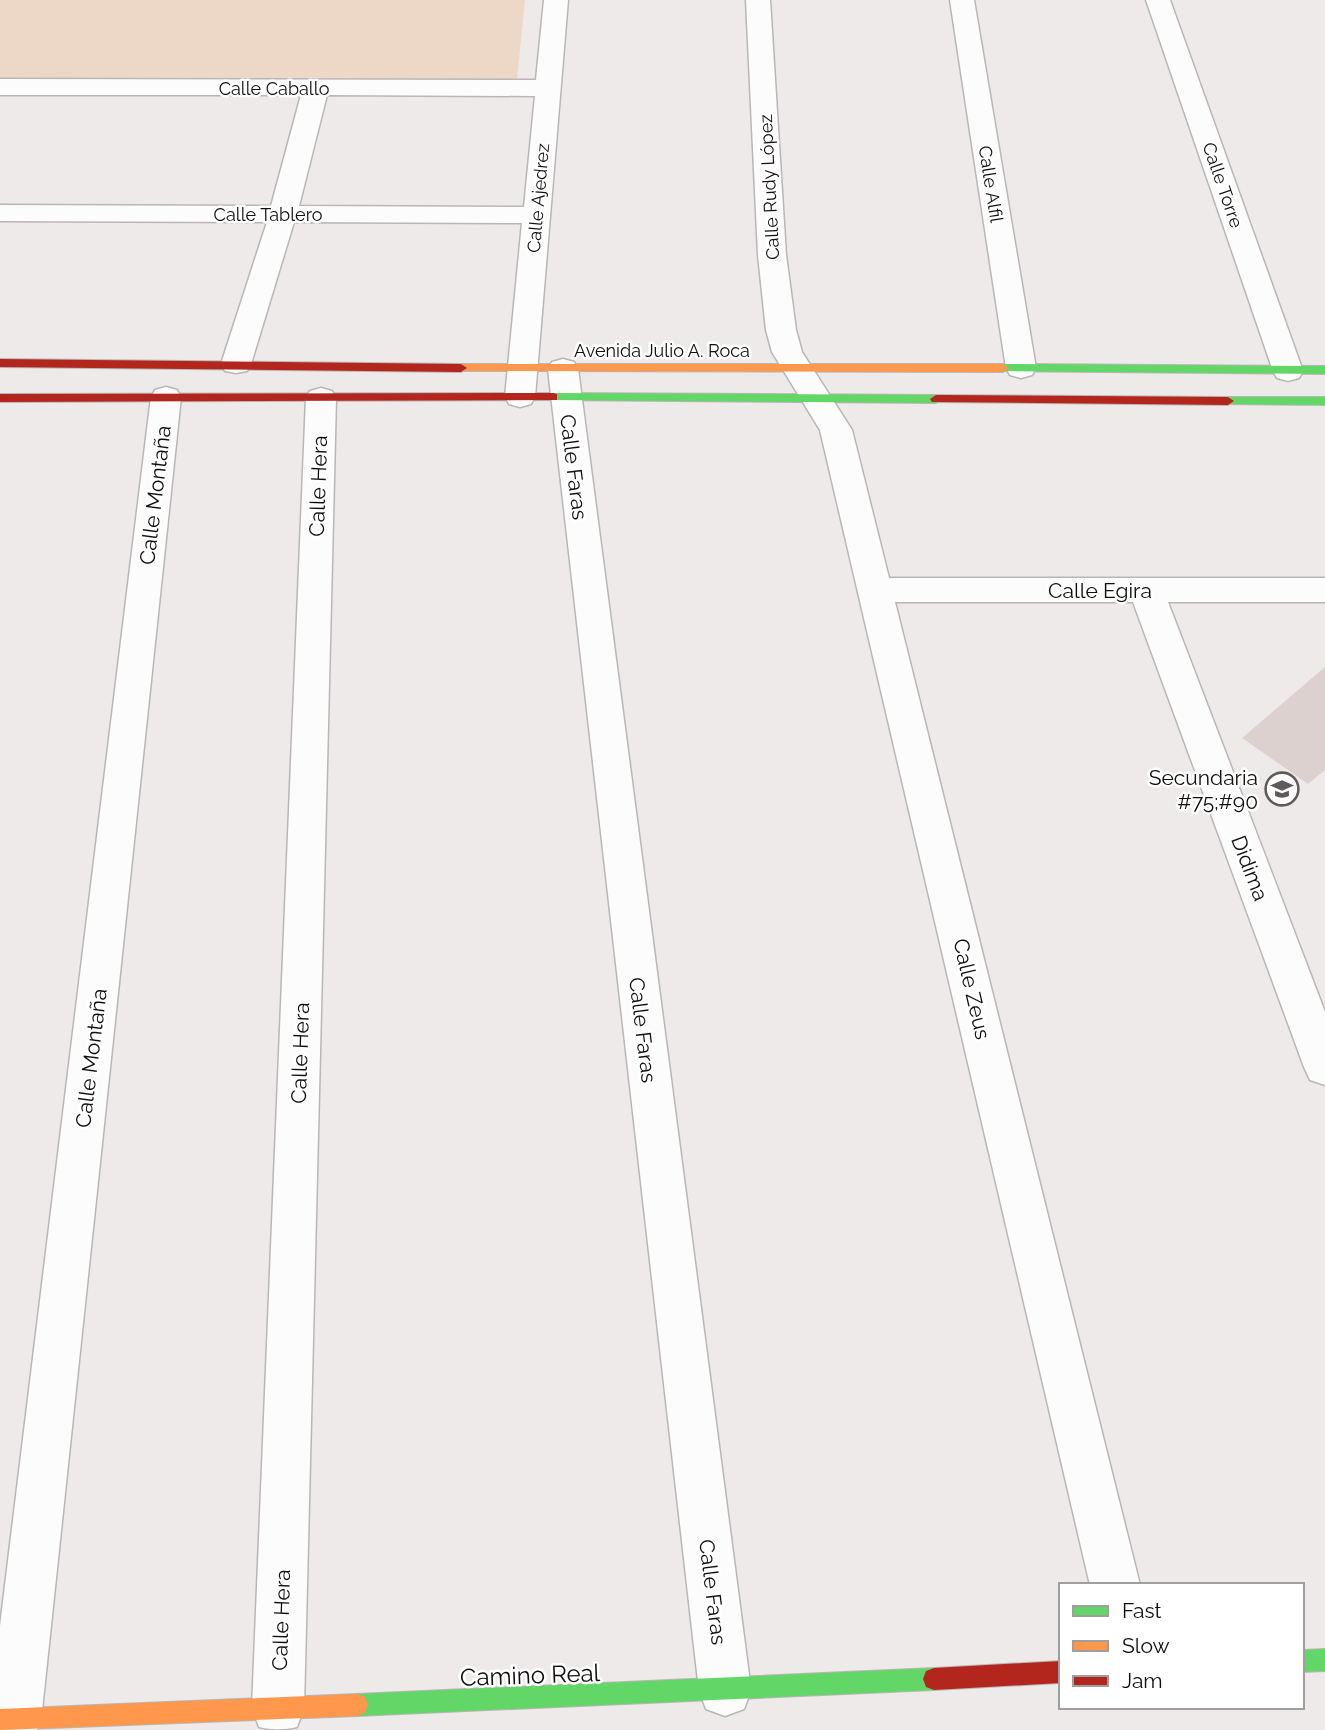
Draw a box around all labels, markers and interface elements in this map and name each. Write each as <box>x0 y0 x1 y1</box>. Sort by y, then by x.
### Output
street label: Calle Caballo <box>219 78 330 99</box>
street label: Calle Rudy López <box>755 113 783 260</box>
street label: Calle Torre <box>1199 139 1248 231</box>
street label: Calle Ajedrez <box>523 142 553 254</box>
street label: Calle Alfil <box>975 144 1007 224</box>
street label: Calle Tablero <box>214 204 323 225</box>
street label: Avenida Julio A. Roca <box>574 340 750 361</box>
street label: Calle Faras <box>555 413 593 521</box>
street label: Calle Montaña <box>134 424 176 566</box>
street label: Calle Hera <box>304 435 332 537</box>
street label: Calle Egira <box>1048 578 1152 603</box>
place label: Secundaria #75;#90 <box>1149 765 1258 814</box>
school or university icon: Secundaria #75;#90 <box>1263 770 1301 808</box>
street label: Didima <box>1226 832 1274 904</box>
street label: Calle Zeus <box>948 936 996 1042</box>
street label: Calle Faras <box>624 976 662 1084</box>
street label: Calle Montaña <box>70 987 112 1129</box>
street label: Calle Hera <box>286 1002 314 1104</box>
street label: Calle Faras <box>694 1538 732 1646</box>
street label: Calle Hera <box>267 1569 295 1671</box>
legend <box>1059 1583 1304 1709</box>
text: Fast <box>1122 1598 1162 1623</box>
text: Slow <box>1122 1633 1170 1658</box>
street label: Camino Real <box>459 1658 601 1692</box>
text: Jam <box>1122 1668 1163 1693</box>

